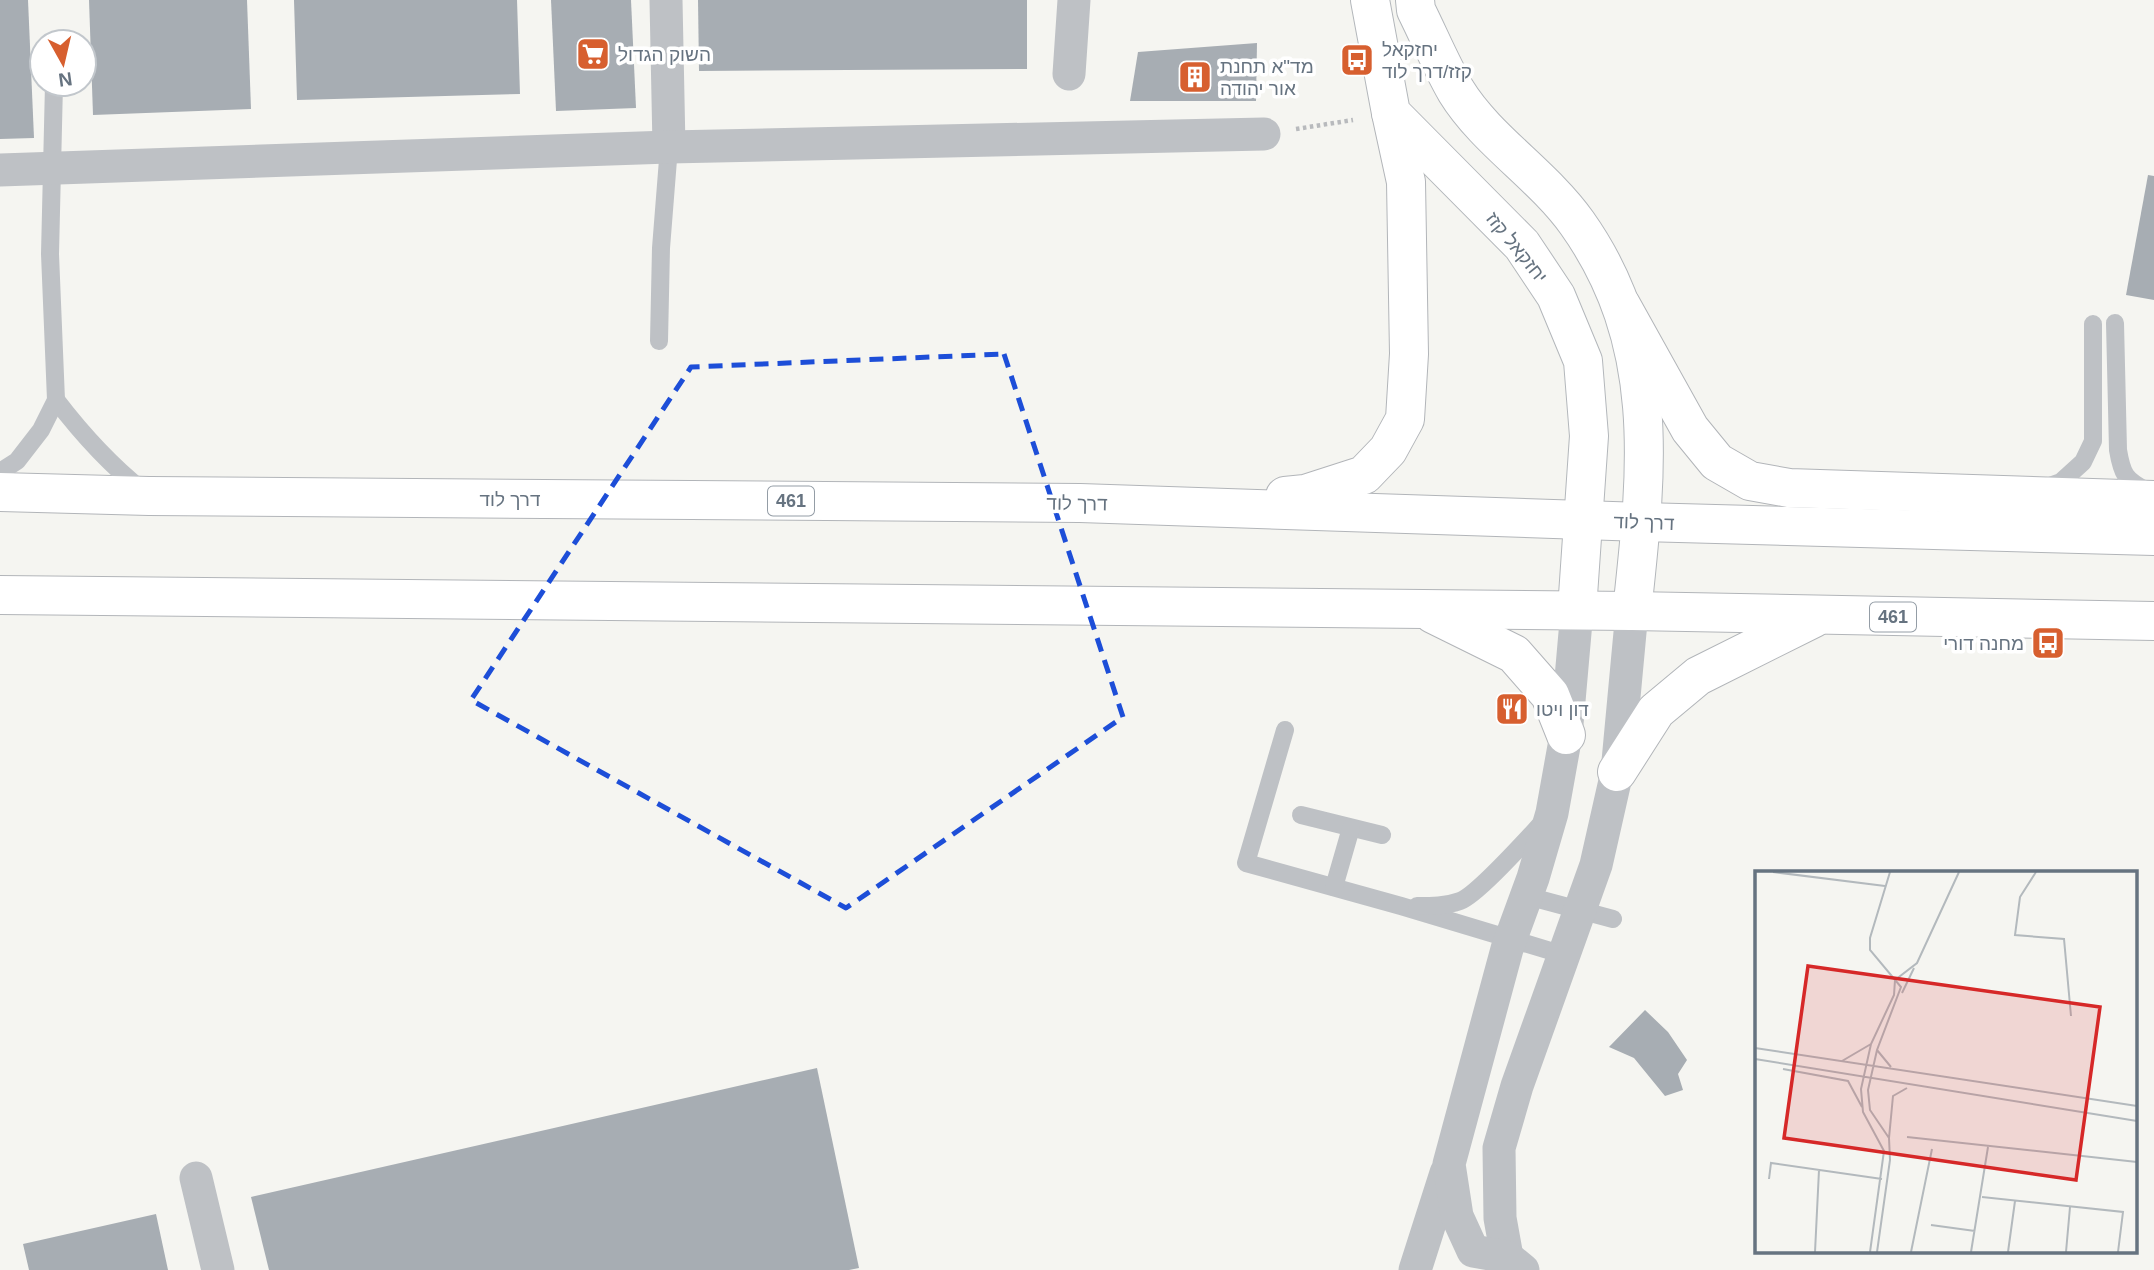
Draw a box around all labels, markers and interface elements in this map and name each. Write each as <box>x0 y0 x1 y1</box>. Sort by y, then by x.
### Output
north arrow <box>28 28 98 98</box>
supermarket icon: השוק הגדול <box>574 35 612 73</box>
place label: יחזקאל קזז/דרך לוד <box>1382 39 1472 82</box>
bus stop icon: יחזקאל קזז/דרך לוד <box>1338 41 1376 79</box>
place label: השוק הגדול <box>618 44 711 65</box>
place label: מד"א תחנת אור יהודה <box>1220 56 1314 99</box>
building icon: מד"א תחנת אור יהודה <box>1176 58 1214 96</box>
text: N <box>57 68 74 91</box>
street label: יחזקאל קזז <box>1482 208 1551 287</box>
road number: 461 <box>768 486 814 516</box>
street label: דרך לוד <box>479 489 541 510</box>
street label: דרך לוד <box>1046 492 1108 515</box>
street label: דרך לוד <box>1613 511 1675 534</box>
road number: 461 <box>1870 602 1916 632</box>
bus stop icon: מחנה דורי <box>2029 624 2067 662</box>
place label: מחנה דורי <box>1943 633 2024 654</box>
restaurant icon: דון ויטו <box>1493 690 1531 728</box>
place label: דון ויטו <box>1536 699 1589 720</box>
inset map <box>1755 871 2136 1252</box>

